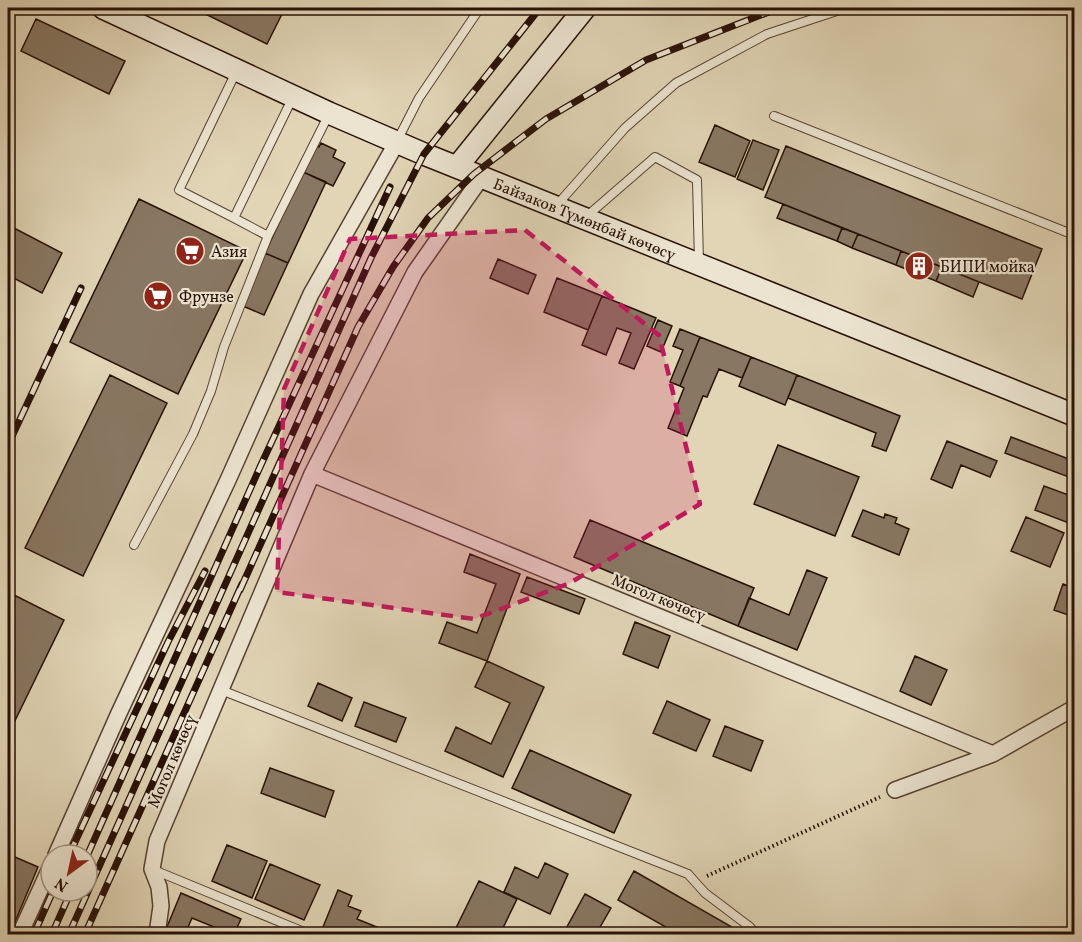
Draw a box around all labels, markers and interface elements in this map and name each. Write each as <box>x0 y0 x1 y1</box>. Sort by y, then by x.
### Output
street label: Байзаков Түмөнбай көчөсү <box>490 174 679 267</box>
supermarket icon: Азия <box>174 235 206 267</box>
place label: Азия <box>211 242 247 264</box>
building icon: БИПИ мойка <box>903 250 935 282</box>
place label: БИПИ мойка <box>940 257 1035 279</box>
supermarket icon: Фрунзе <box>142 280 174 312</box>
place label: Фрунзе <box>179 287 234 309</box>
street label: Могол көчөсү <box>608 570 709 628</box>
street label: Могол көчөсү <box>143 711 203 812</box>
north arrow <box>39 843 99 903</box>
text: N <box>51 871 73 896</box>

